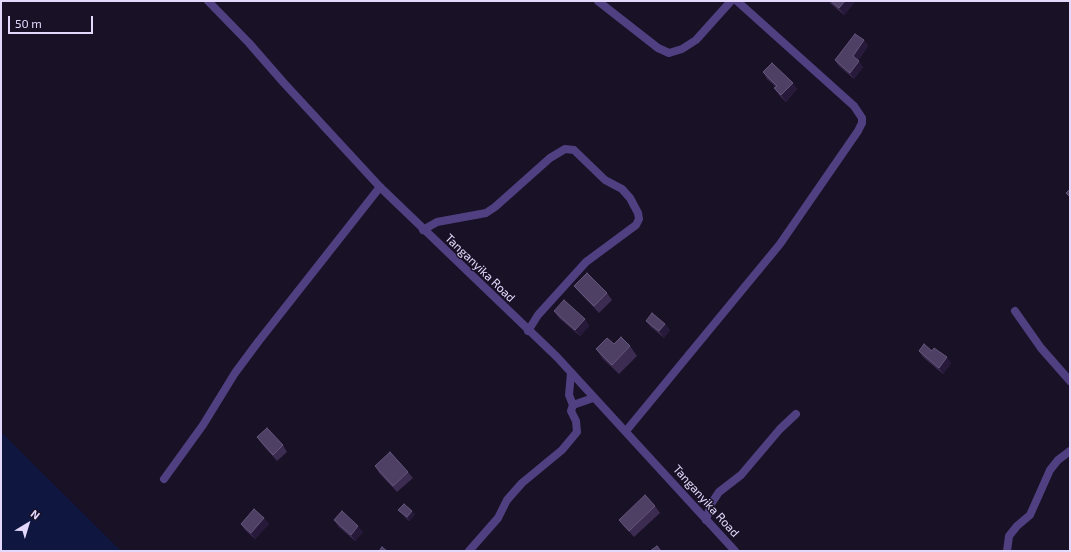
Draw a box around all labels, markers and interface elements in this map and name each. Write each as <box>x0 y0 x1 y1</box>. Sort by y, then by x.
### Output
scale bar <box>10 8 95 34</box>
text: 50 m <box>15 16 42 30</box>
street label: Tanganyika Road <box>442 231 518 305</box>
street label: Tanganyika Road <box>670 462 742 540</box>
north arrow <box>8 504 48 544</box>
text: N <box>29 507 43 522</box>

